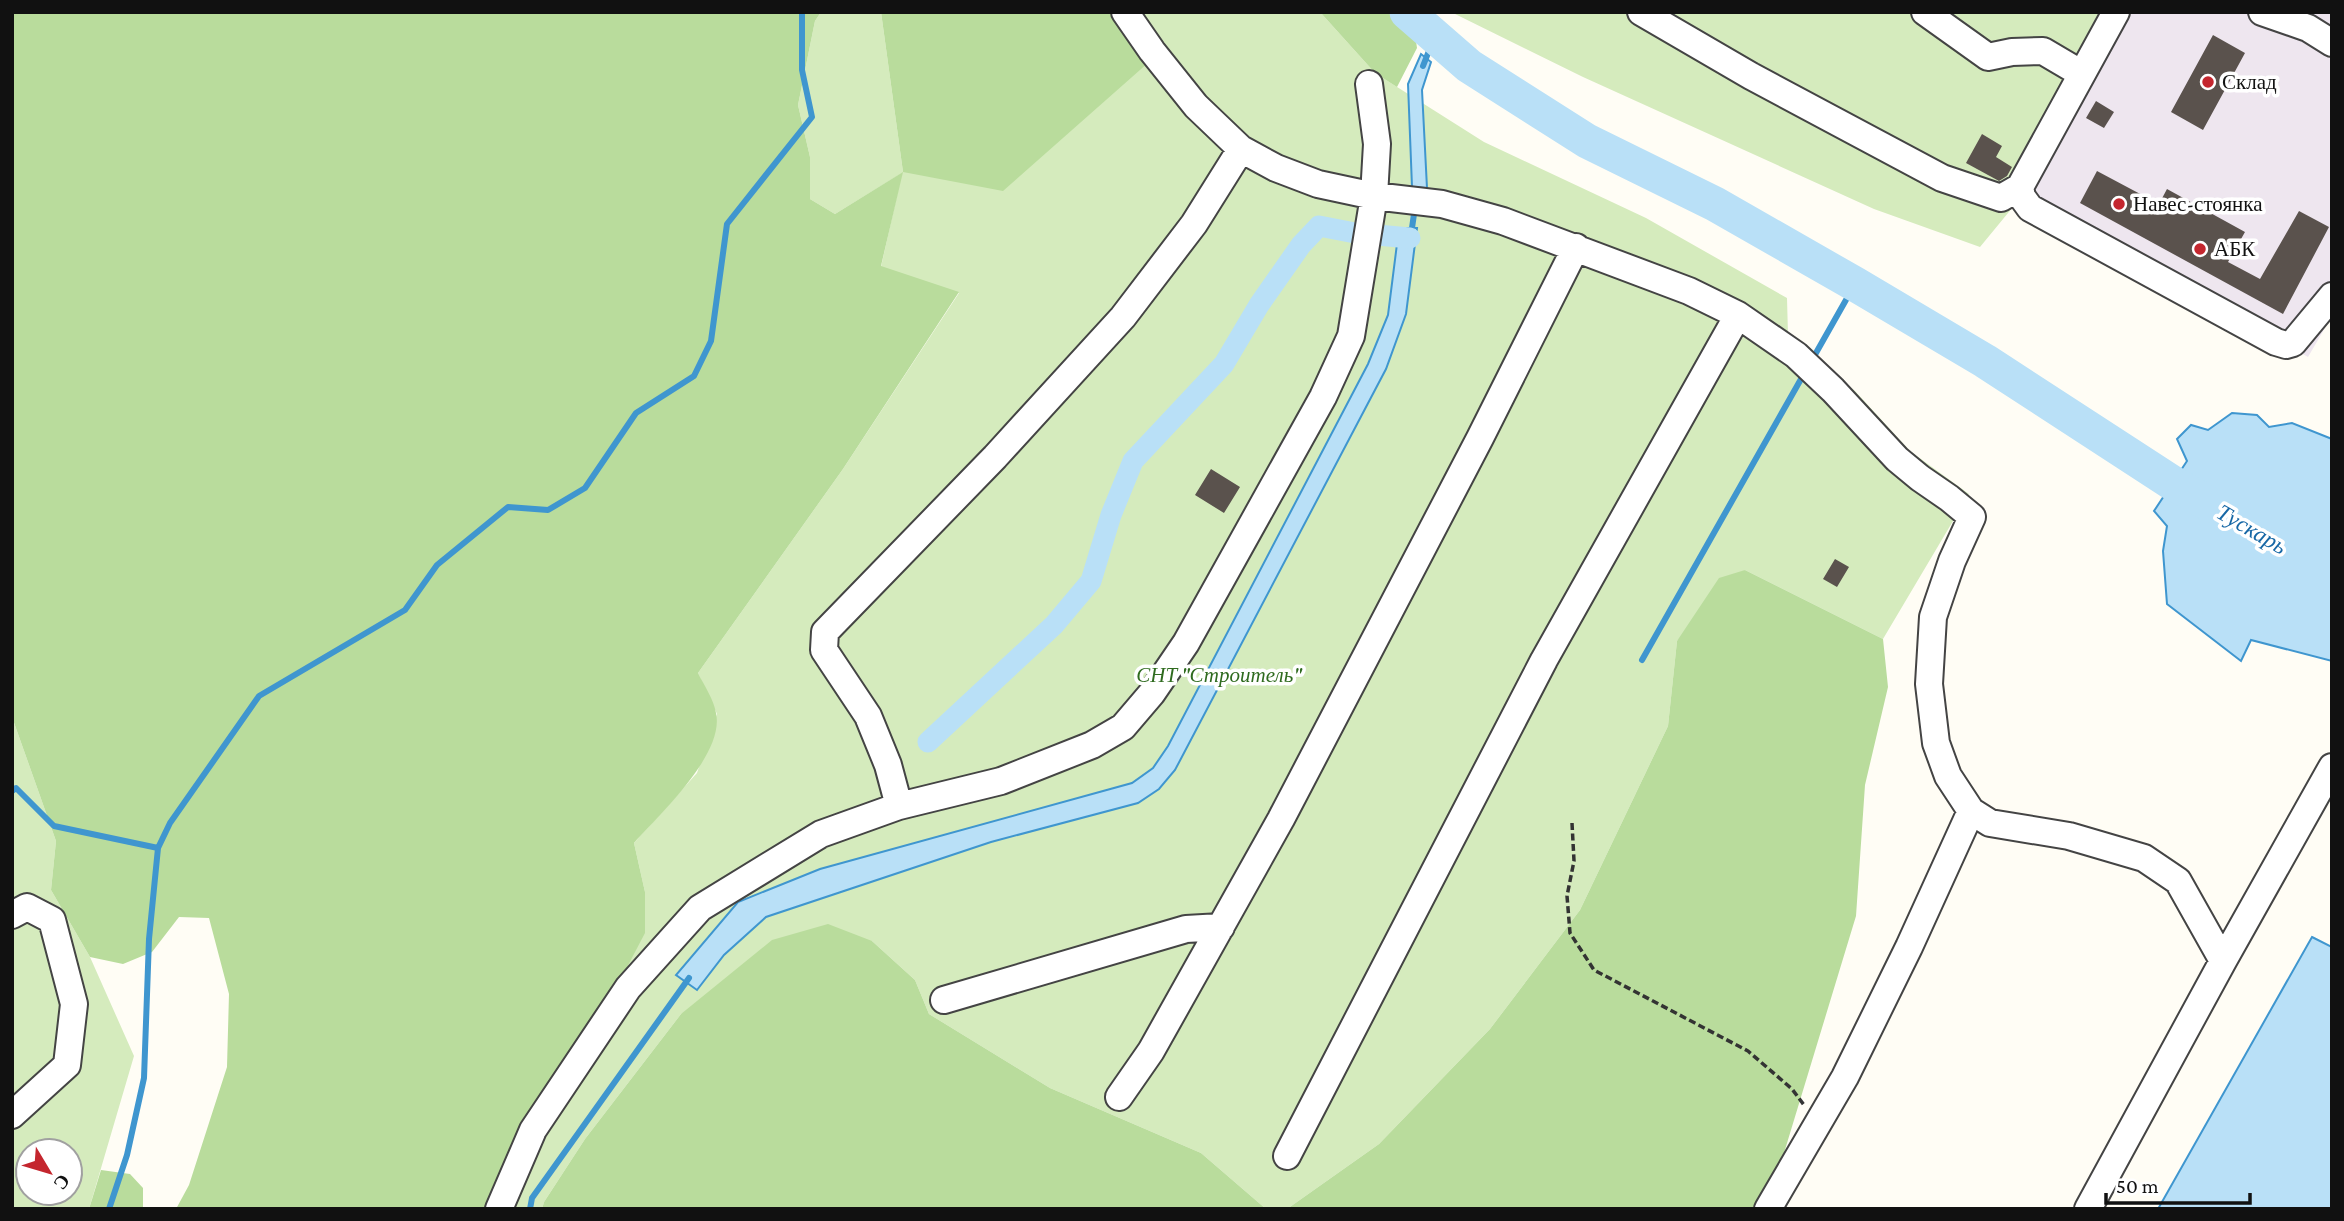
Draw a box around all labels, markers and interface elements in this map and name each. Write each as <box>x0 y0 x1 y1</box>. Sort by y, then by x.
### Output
place label: Склад <box>2222 70 2277 94</box>
marker: Склад <box>2200 74 2216 90</box>
place label: Навес-стоянка <box>2133 192 2263 216</box>
marker: Навес-стоянка <box>2111 196 2127 212</box>
place label: АБК <box>2214 237 2256 261</box>
marker: АБК <box>2192 241 2208 257</box>
water label: Тускарь <box>2212 499 2292 559</box>
park label: СНТ "Строитель" <box>1136 663 1303 687</box>
north arrow <box>14 1137 84 1207</box>
scale bar <box>2106 1162 2250 1206</box>
text: С <box>50 1170 75 1194</box>
text: 50 m <box>2116 1174 2159 1198</box>

